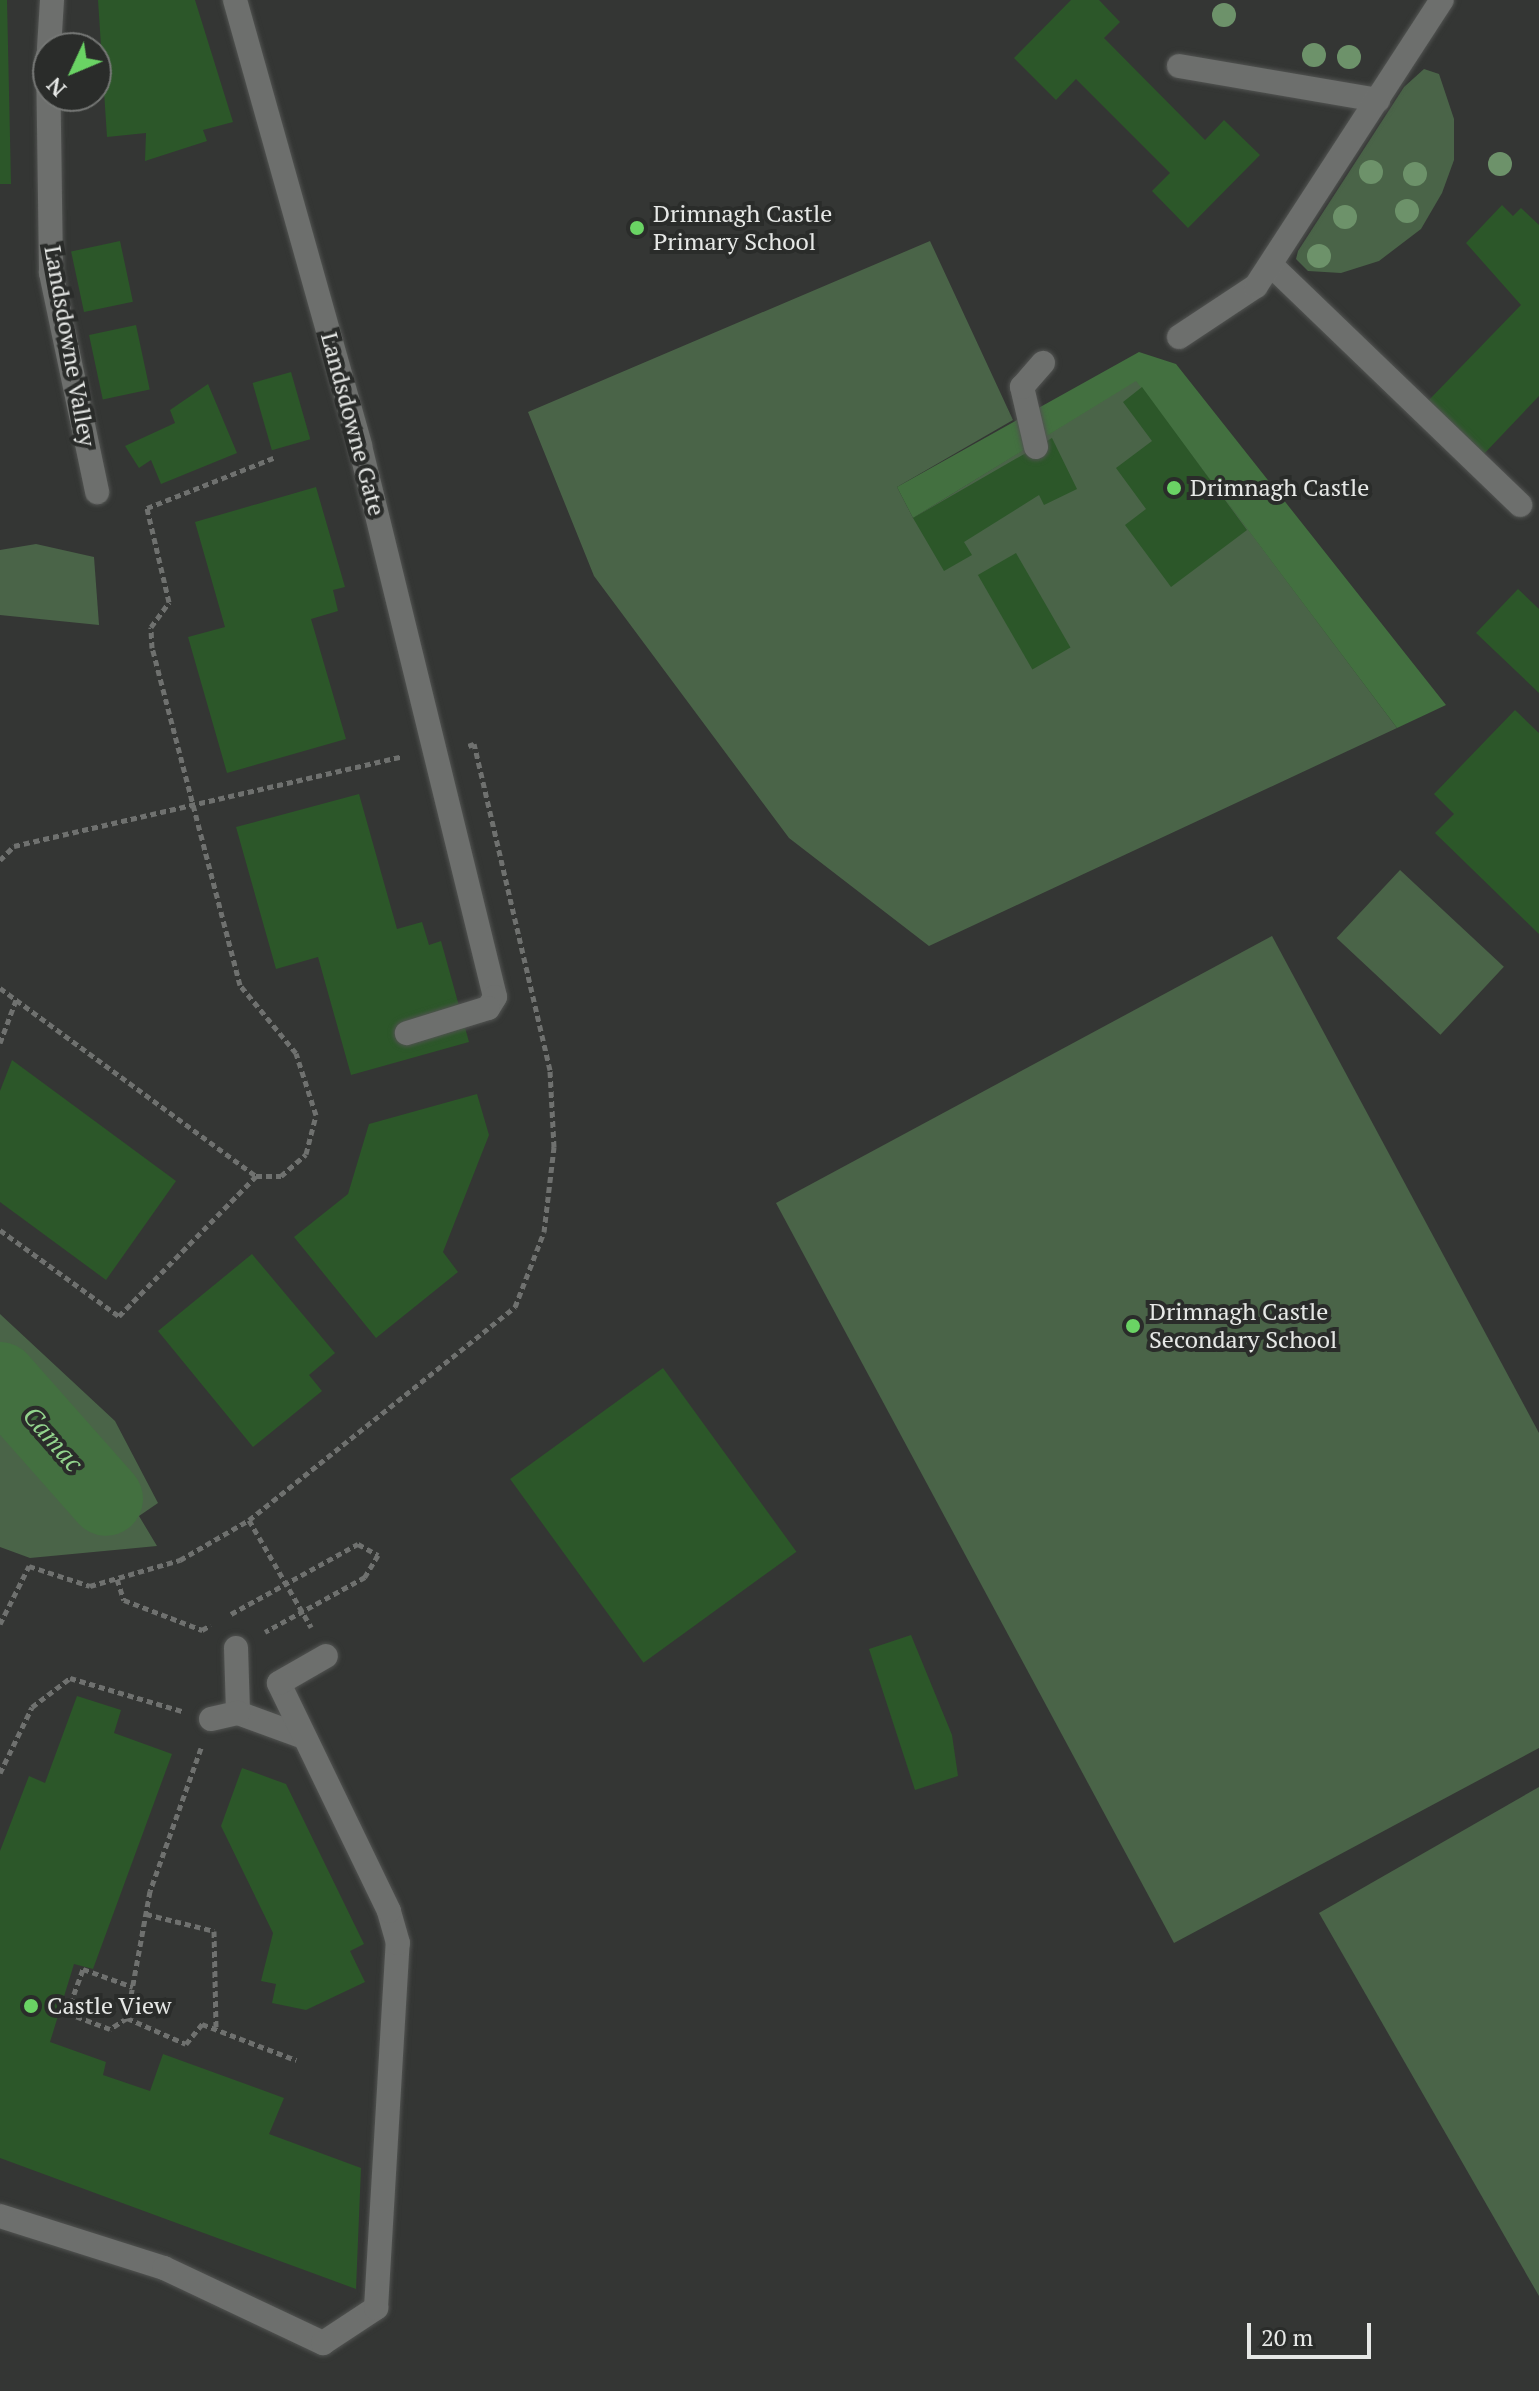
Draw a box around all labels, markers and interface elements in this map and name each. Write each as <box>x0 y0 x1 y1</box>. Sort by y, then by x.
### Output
north arrow <box>32 32 112 112</box>
text: N <box>40 72 72 104</box>
place label: Drimnagh Castle Primary School <box>653 200 832 256</box>
marker: Drimnagh Castle Primary School <box>628 219 646 237</box>
street label: Landsdowne Valley <box>38 243 102 449</box>
street label: Landsdowne Gate <box>315 329 391 519</box>
place label: Drimnagh Castle <box>1190 474 1369 502</box>
marker: Drimnagh Castle <box>1165 479 1183 497</box>
place label: Drimnagh Castle Secondary School <box>1149 1298 1337 1354</box>
marker: Drimnagh Castle Secondary School <box>1124 1317 1142 1335</box>
water label: Camac <box>16 1400 90 1478</box>
place label: Castle View <box>47 1992 172 2020</box>
marker: Castle View <box>22 1997 40 2015</box>
scale bar <box>1251 2307 1375 2357</box>
text: 20 m <box>1261 2321 1313 2353</box>

